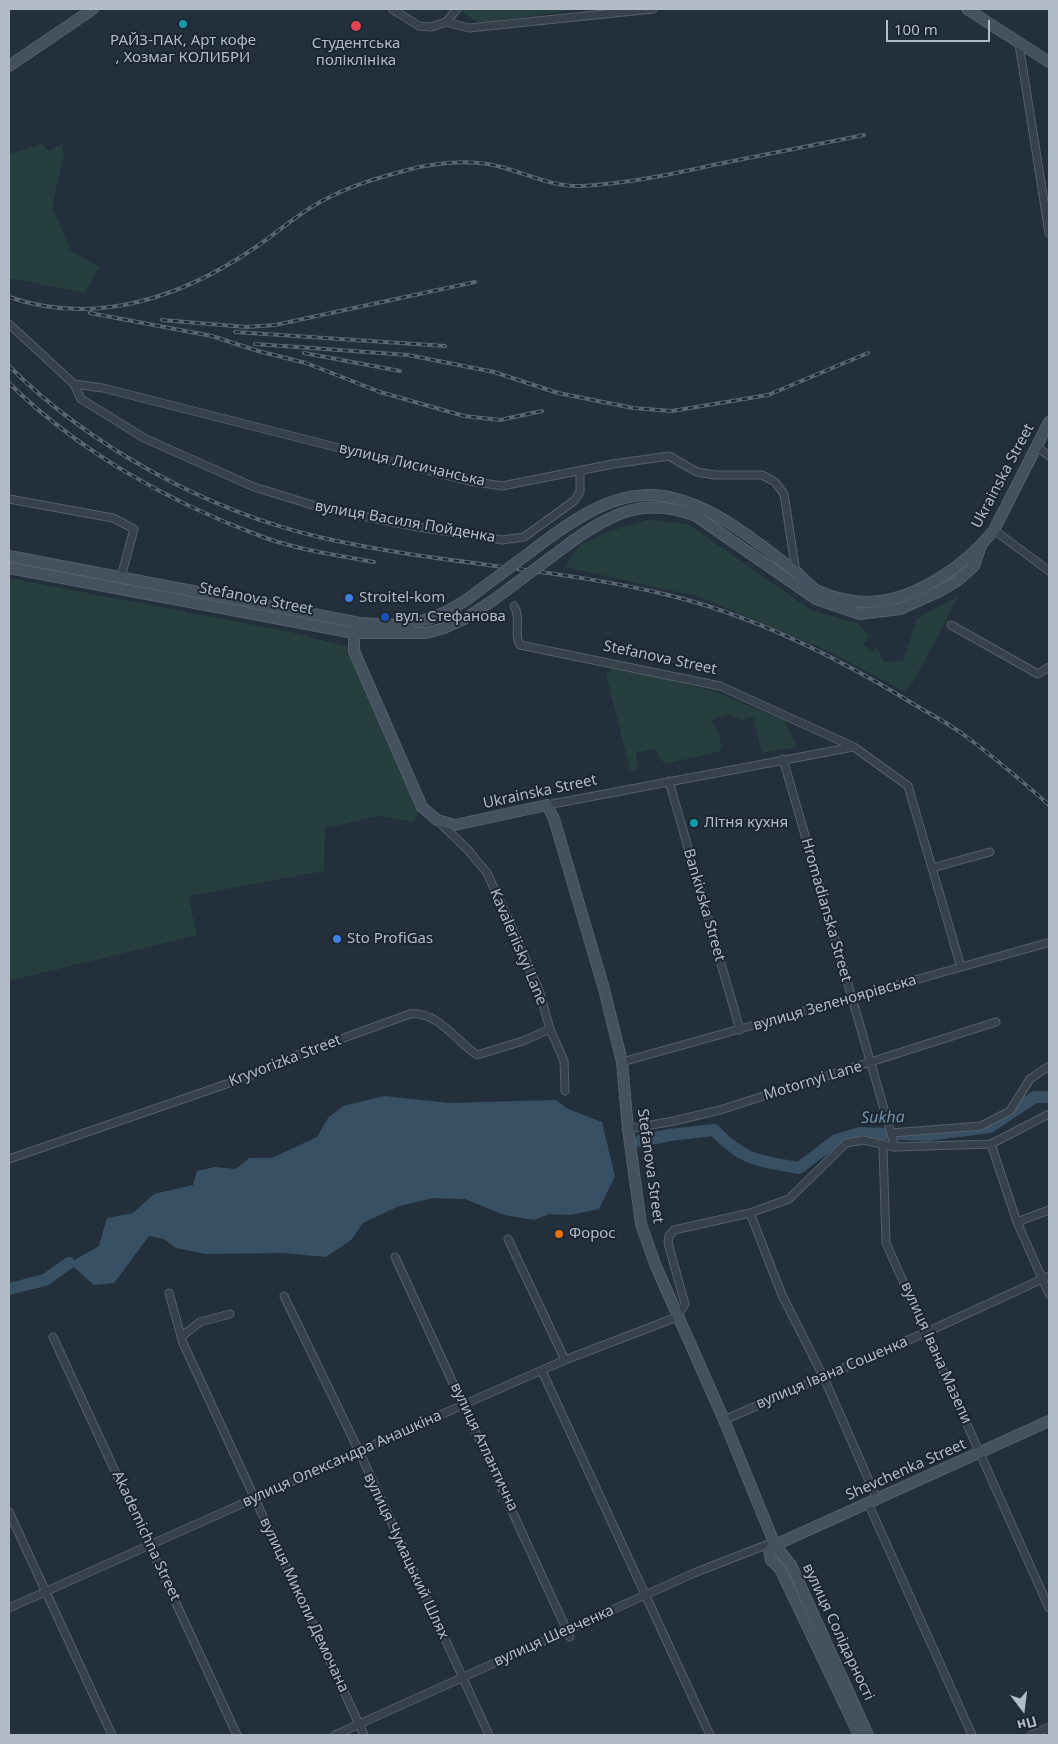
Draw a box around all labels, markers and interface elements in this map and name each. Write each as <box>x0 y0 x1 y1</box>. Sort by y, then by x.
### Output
scale bar <box>888 10 992 42</box>
marker: РАЙЗ-ПАК, Арт кофе , Хозмаг КОЛИБРИ <box>177 18 189 30</box>
marker: Студентська поліклініка <box>349 19 363 33</box>
text: 100 m <box>894 19 938 39</box>
place label: РАЙЗ-ПАК, Арт кофе , Хозмаг КОЛИБРИ <box>110 32 256 67</box>
place label: Студентська поліклініка <box>312 35 400 70</box>
street label: Ukrainska Street <box>968 421 1038 531</box>
street label: вулиця Лисичанська <box>337 439 487 491</box>
street label: вулиця Василя Пойденка <box>313 497 497 547</box>
street label: Stefanova Street <box>198 579 314 619</box>
place label: Stroitel-kom <box>359 589 445 607</box>
marker: Stroitel-kom <box>343 592 355 604</box>
place label: вул. Стефанова <box>395 608 506 626</box>
marker: вул. Стефанова <box>379 611 391 623</box>
street label: Stefanova Street <box>602 637 718 679</box>
street label: Ukrainska Street <box>481 771 599 813</box>
place label: Літня кухня <box>704 814 788 832</box>
marker: Літня кухня <box>688 817 700 829</box>
street label: Hromadianska Street <box>797 836 855 984</box>
street label: Bankivska Street <box>679 847 729 963</box>
street label: Kavaleriiskyi Lane <box>485 886 551 1008</box>
place label: Sto ProfiGas <box>347 930 433 948</box>
marker: Sto ProfiGas <box>331 933 343 945</box>
street label: вулиця Зеленоярівська <box>751 971 919 1035</box>
street label: Kryvorizka Street <box>226 1031 344 1091</box>
street label: Motornyi Lane <box>762 1057 864 1105</box>
street label: Stefanova Street <box>633 1108 667 1224</box>
water label: Sukha <box>861 1108 905 1128</box>
place label: Форос <box>569 1225 616 1243</box>
marker: Форос <box>553 1228 565 1240</box>
street label: вулиця Івана Мазепи <box>897 1279 975 1427</box>
street label: вулиця Івана Сошенка <box>753 1333 911 1413</box>
street label: вулиця Атлантична <box>446 1380 522 1514</box>
street label: вулиця Олександра Анашкіна <box>240 1407 444 1511</box>
street label: Shevchenka Street <box>843 1435 969 1505</box>
street label: Akademichna Street <box>108 1468 184 1604</box>
street label: вулиця Чумацький Шлях <box>360 1470 452 1642</box>
street label: вулиця Миколи Демочана <box>256 1515 352 1695</box>
street label: вулиця Солідарності <box>798 1561 878 1703</box>
street label: вулиця Шевченка <box>491 1601 617 1671</box>
north arrow <box>998 1684 1048 1734</box>
text: Пн <box>1015 1712 1039 1736</box>

